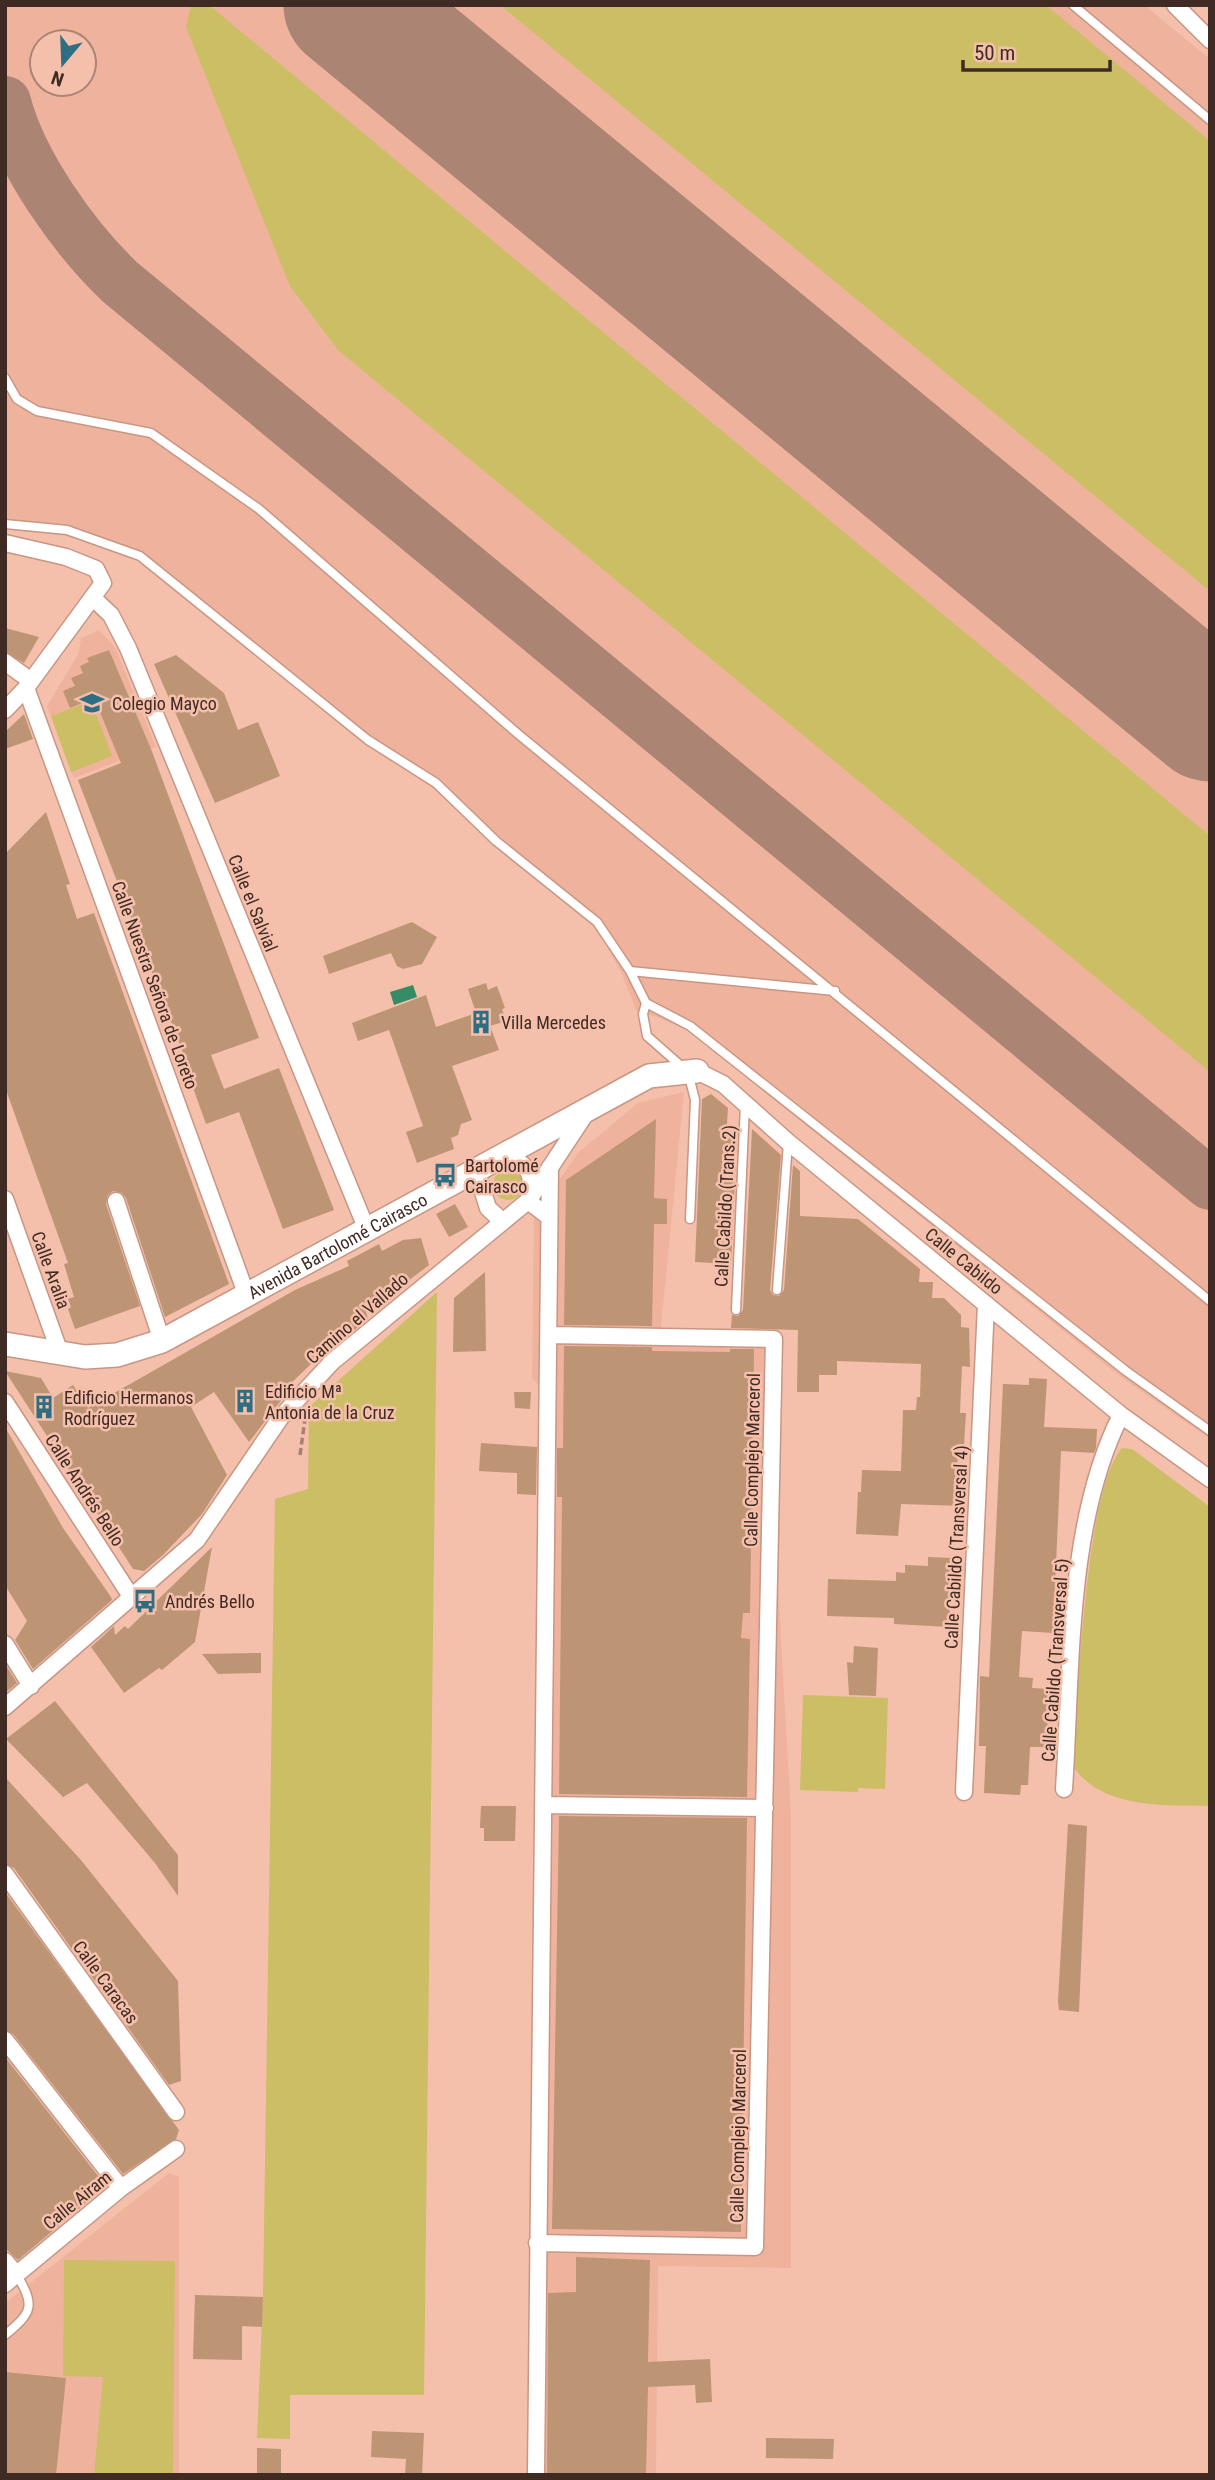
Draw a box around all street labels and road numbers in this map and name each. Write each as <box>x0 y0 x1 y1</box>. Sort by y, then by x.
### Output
street label: Calle el Salvial <box>224 851 282 955</box>
street label: Calle Nuestra Señora de Loreto <box>108 878 202 1092</box>
street label: Calle Cabildo (Trans.2) <box>710 1124 741 1288</box>
street label: Avenida Bartolomé Cairasco <box>244 1188 431 1303</box>
street label: Calle Cabildo <box>921 1223 1007 1299</box>
street label: Calle Aralia <box>27 1228 75 1312</box>
street label: Camino el Vallado <box>302 1268 412 1368</box>
street label: Calle Complejo Marcerol <box>740 1373 764 1547</box>
street label: Calle Andrés Bello <box>41 1430 129 1550</box>
street label: Calle Cabildo (Transversal 4) <box>940 1445 973 1649</box>
street label: Calle Cabildo (Transversal 5) <box>1037 1558 1074 1763</box>
street label: Calle Caracas <box>69 1936 143 2028</box>
street label: Calle Complejo Marcerol <box>726 2049 750 2223</box>
street label: Calle Airam <box>39 2166 115 2234</box>

